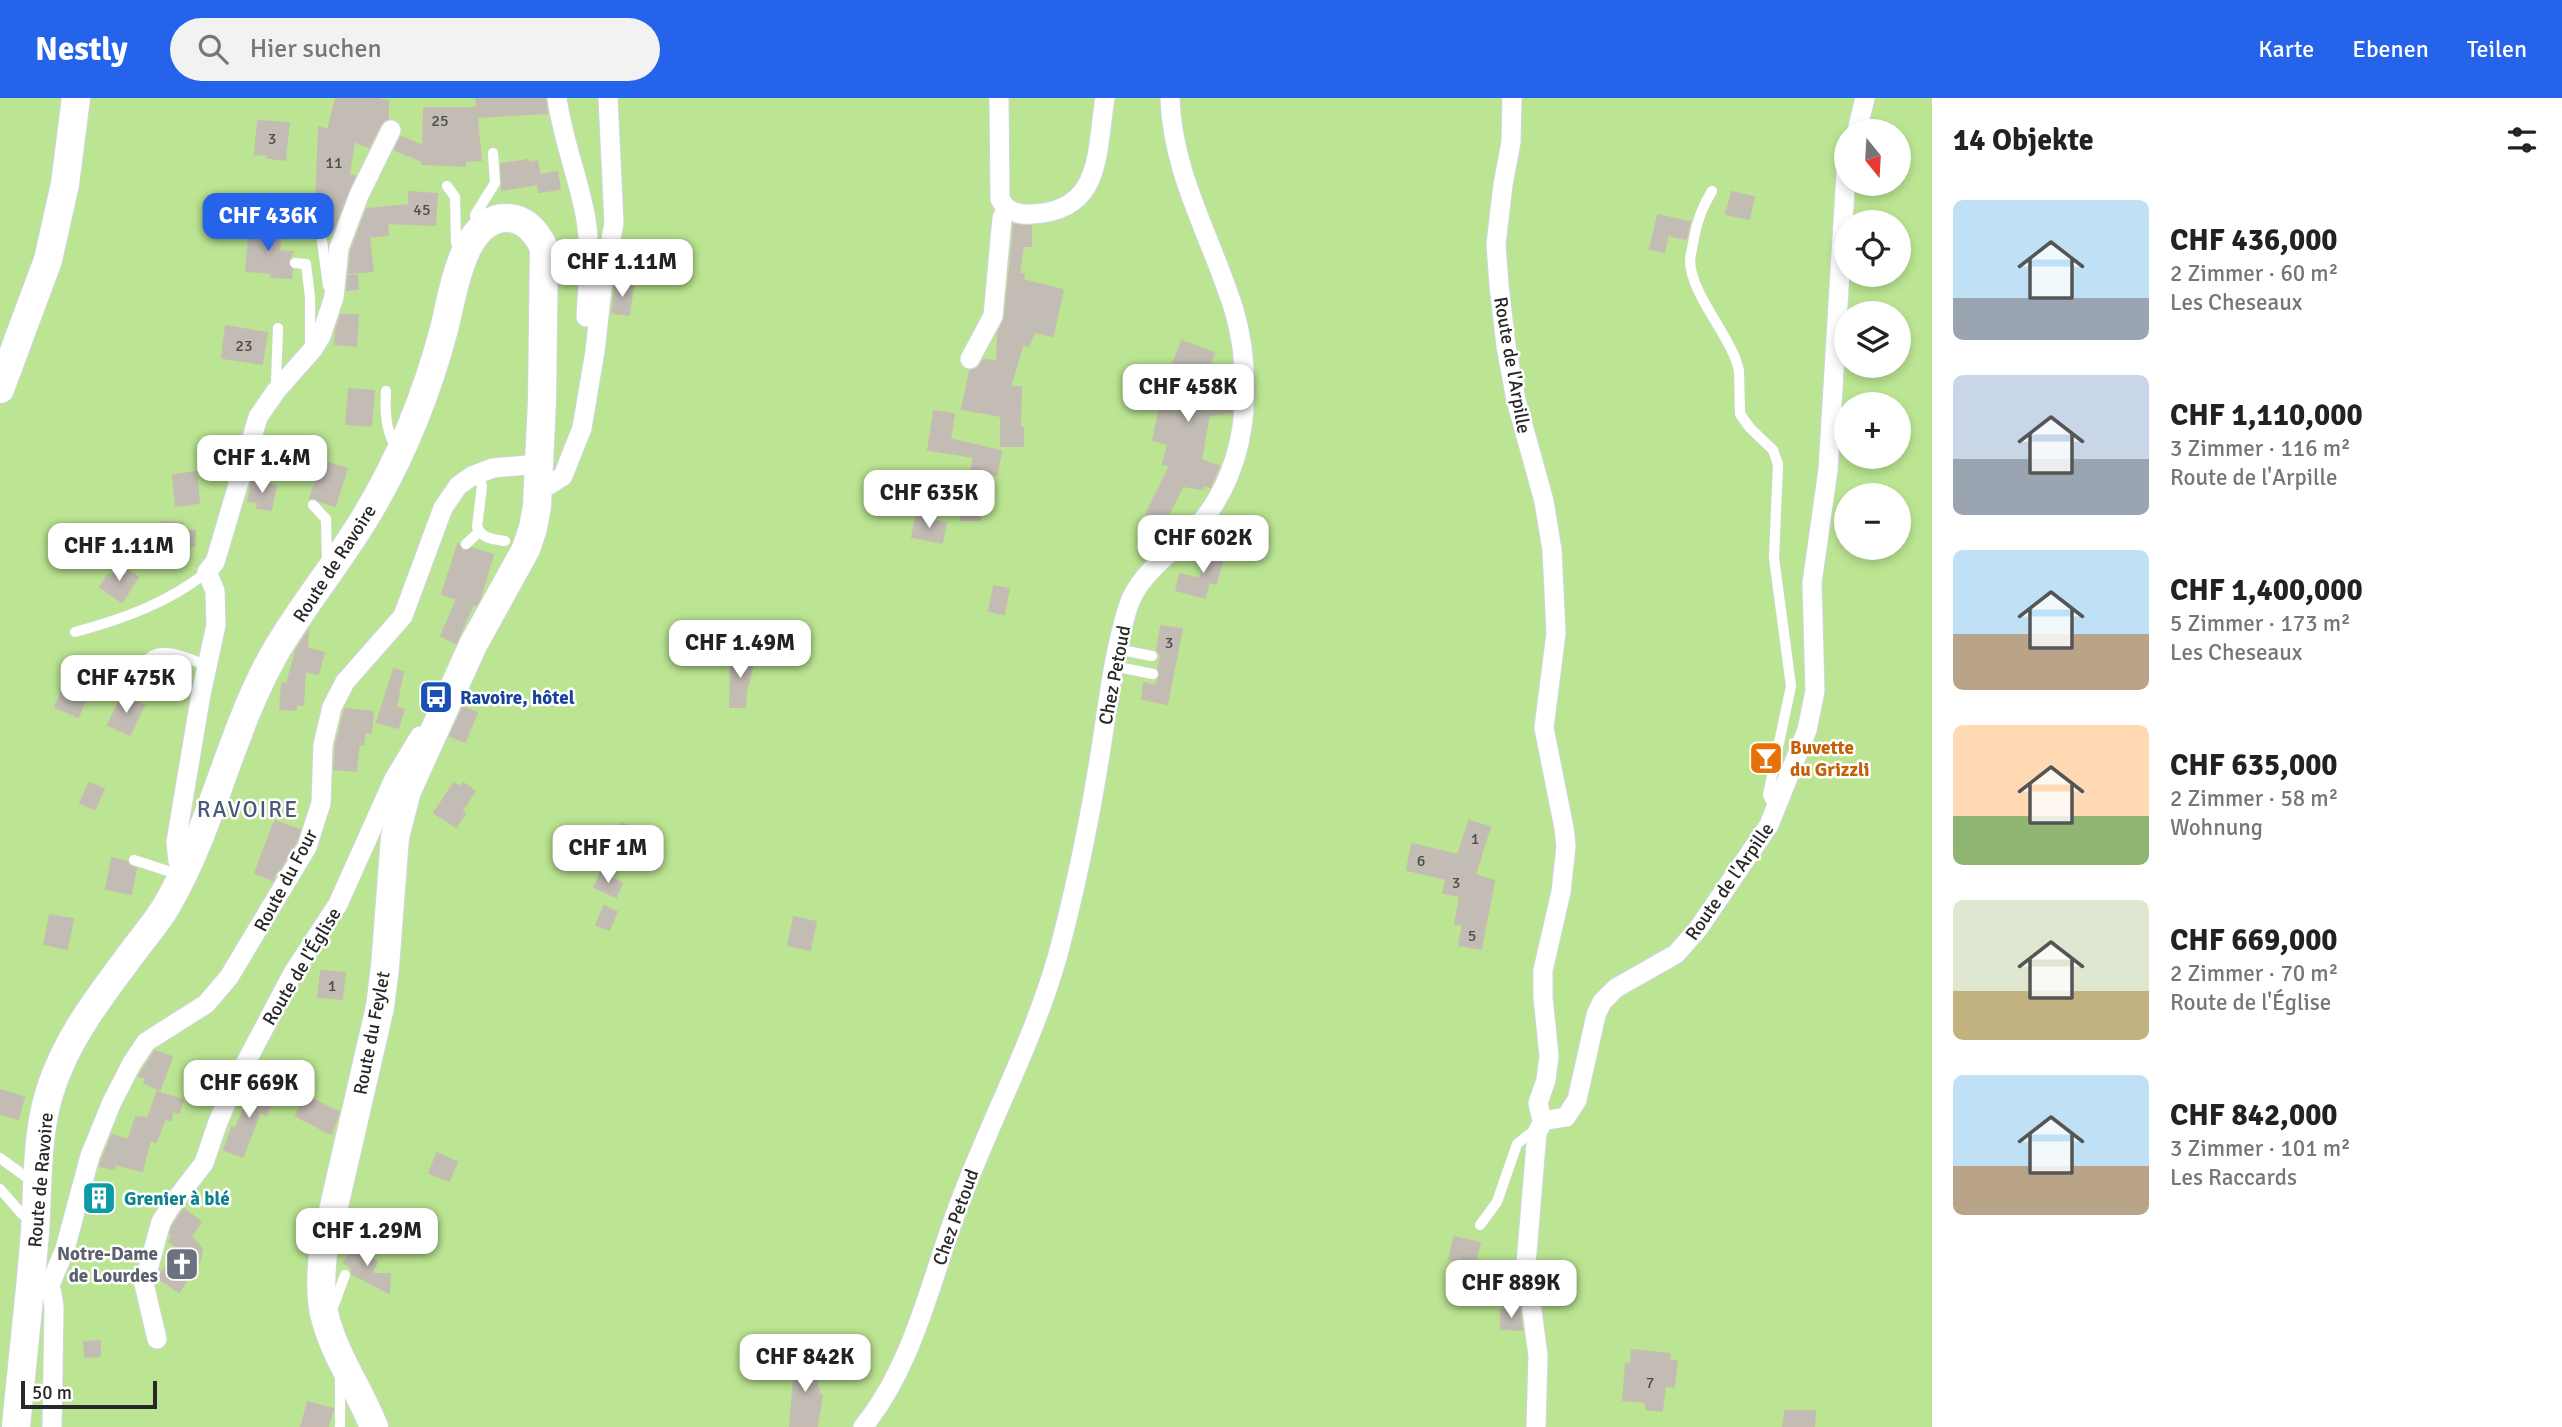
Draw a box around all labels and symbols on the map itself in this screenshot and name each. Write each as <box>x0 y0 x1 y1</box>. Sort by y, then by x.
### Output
house number: 25 <box>431 111 449 131</box>
north arrow <box>1834 119 1911 196</box>
house number: 3 <box>268 129 276 149</box>
house number: 11 <box>325 153 343 173</box>
pin: CHF 436K <box>196 194 340 253</box>
house number: 45 <box>413 200 431 220</box>
pin: CHF 1.11M <box>542 240 702 299</box>
street label: Route de l'Arpille <box>1488 295 1536 435</box>
house number: 23 <box>235 336 253 356</box>
pin: CHF 458K <box>1116 364 1260 424</box>
pin: CHF 1.4M <box>190 436 334 495</box>
pin: CHF 635K <box>857 470 1001 530</box>
street label: Route de Ravoire <box>288 500 382 627</box>
pin: CHF 602K <box>1131 516 1275 575</box>
pin: CHF 1.11M <box>39 524 199 583</box>
pin: CHF 1.49M <box>660 620 820 680</box>
street label: Chez Petoud <box>1094 624 1136 727</box>
house number: 3 <box>1165 633 1173 653</box>
pin: CHF 475K <box>54 656 198 715</box>
bus stop icon: Ravoire, hôtel <box>417 678 455 716</box>
place label: Ravoire, hôtel <box>460 686 575 710</box>
place label: Buvette du Grizzli <box>1790 736 1869 782</box>
bar icon: Buvette du Grizzli <box>1747 739 1785 777</box>
district label: RAVOIRE <box>197 795 299 824</box>
street label: Route de l'Arpille <box>1680 818 1779 945</box>
street label: Route du Four <box>249 825 323 936</box>
pin: CHF 1M <box>551 826 665 885</box>
house number: 1 <box>1471 829 1479 849</box>
house number: 6 <box>1417 851 1425 871</box>
house number: 3 <box>1452 873 1460 893</box>
street label: Route de l'Église <box>257 903 346 1030</box>
house number: 5 <box>1468 926 1476 946</box>
street label: Route du Feylet <box>348 969 396 1097</box>
house number: 1 <box>328 976 336 996</box>
pin: CHF 669K <box>177 1060 321 1120</box>
street label: Route de Ravoire <box>23 1112 59 1249</box>
street label: Chez Petoud <box>927 1166 984 1269</box>
building icon: Grenier à blé <box>80 1179 118 1217</box>
place label: Grenier à blé <box>124 1187 230 1211</box>
pin: CHF 1.29M <box>287 1208 447 1268</box>
place label: Notre-Dame de Lourdes <box>57 1242 158 1288</box>
church icon: Notre-Dame de Lourdes <box>163 1245 201 1283</box>
pin: CHF 889K <box>1439 1260 1583 1320</box>
pin: CHF 842K <box>733 1334 877 1394</box>
house number: 7 <box>1646 1373 1654 1393</box>
scale bar <box>21 1378 158 1410</box>

